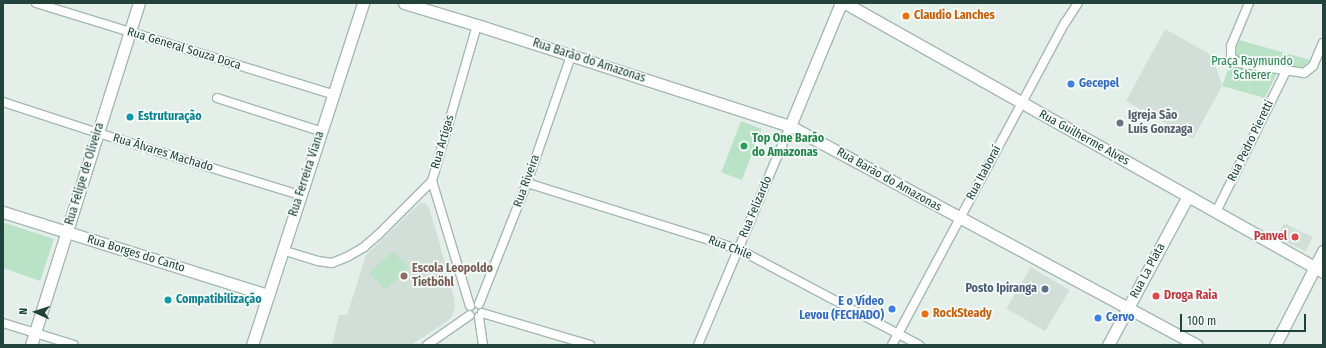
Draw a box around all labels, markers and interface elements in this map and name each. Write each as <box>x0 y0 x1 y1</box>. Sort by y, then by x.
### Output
place label: Claudio Lanches <box>914 9 995 23</box>
marker: Claudio Lanches <box>901 11 911 21</box>
street label: Rua General Souza Doca <box>125 25 243 73</box>
street label: Rua Barão do Amazonas <box>531 36 647 86</box>
park label: Praça Raymundo Scherer <box>1211 55 1293 83</box>
place label: Gecepel <box>1079 77 1119 91</box>
marker: Gecepel <box>1066 79 1076 89</box>
street label: Rua Pedro Pieretti <box>1225 98 1277 184</box>
street label: Rua Guilherme Alves <box>1036 107 1132 169</box>
place label: Igreja São Luís Gonzaga <box>1128 109 1193 137</box>
place label: Estruturação <box>138 110 202 124</box>
marker: Estruturação <box>125 112 135 122</box>
street label: Rua Artigas <box>428 113 458 171</box>
marker: Igreja São Luís Gonzaga <box>1115 118 1125 128</box>
street label: Rua Felipe de Oliveira <box>63 121 107 227</box>
street label: Rua Ferreira Viana <box>286 129 328 219</box>
street label: Rua Álvares Machado <box>111 131 215 175</box>
place label: Top One Barão do Amazonas <box>752 132 824 160</box>
marker: Top One Barão do Amazonas <box>739 141 749 151</box>
street label: Rua Itaboraí <box>964 143 1004 203</box>
street label: Rua Barão do Amazonas <box>834 145 944 215</box>
street label: Rua Riveira <box>511 153 543 209</box>
street label: Rua Felizardo <box>737 174 775 240</box>
place label: Panvel <box>1254 230 1287 244</box>
street label: Rua Borges do Canto <box>85 232 187 276</box>
marker: Panvel <box>1290 232 1300 242</box>
street label: Rua Chile <box>706 233 754 263</box>
street label: Rua La Plata <box>1127 241 1169 301</box>
place label: Escola Leopoldo Tietböhl <box>412 262 493 290</box>
marker: Escola Leopoldo Tietböhl <box>399 271 409 281</box>
place label: Posto Ipiranga <box>965 282 1037 296</box>
marker: Posto Ipiranga <box>1040 284 1050 294</box>
place label: Droga Raia <box>1164 289 1217 303</box>
marker: Droga Raia <box>1151 291 1161 301</box>
north arrow <box>16 292 56 332</box>
place label: Compatibilização <box>176 293 262 307</box>
marker: Compatibilização <box>163 295 173 305</box>
place label: E o Vídeo Levou (FECHADO) <box>799 295 884 323</box>
marker: E o Vídeo Levou (FECHADO) <box>887 304 897 314</box>
scale bar <box>1182 306 1308 332</box>
place label: RockSteady <box>933 307 992 321</box>
text: N <box>17 308 30 315</box>
marker: RockSteady <box>920 309 930 319</box>
place label: Cervo <box>1106 311 1134 325</box>
marker: Cervo <box>1093 313 1103 323</box>
text: 100 m <box>1187 314 1216 328</box>

